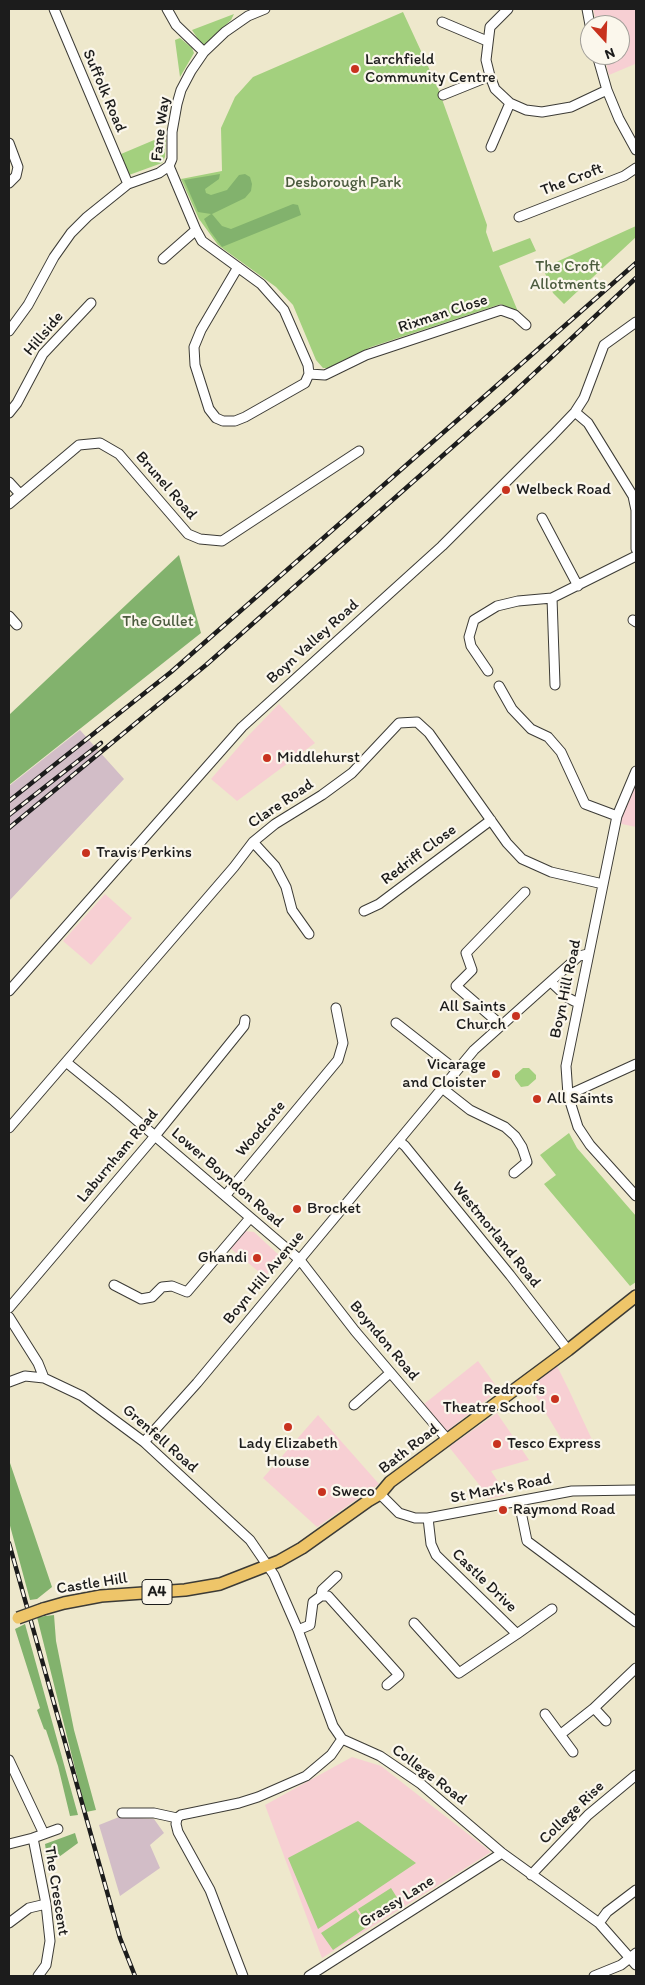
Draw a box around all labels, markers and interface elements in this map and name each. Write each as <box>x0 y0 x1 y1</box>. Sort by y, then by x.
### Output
north arrow <box>580 15 630 65</box>
text: N <box>603 44 617 63</box>
street label: Suffolk Road <box>78 47 130 135</box>
place label: Larchfield Community Centre <box>365 50 496 88</box>
marker: Larchfield Community Centre <box>349 63 361 75</box>
street label: Fane Way <box>148 96 174 162</box>
street label: The Croft <box>538 159 606 201</box>
park label: Desborough Park <box>285 173 401 193</box>
park label: The Croft Allotments <box>530 257 606 295</box>
street label: Rixman Close <box>396 291 490 337</box>
street label: Hillside <box>20 308 68 360</box>
street label: Brunel Road <box>131 448 201 524</box>
place label: Welbeck Road <box>516 480 611 500</box>
marker: Welbeck Road <box>500 484 512 496</box>
street label: Boyn Valley Road <box>263 596 363 688</box>
park label: The Gullet <box>122 612 194 632</box>
place label: Middlehurst <box>277 748 360 768</box>
marker: Middlehurst <box>261 752 273 764</box>
street label: Clare Road <box>245 775 317 833</box>
street label: Redriff Close <box>378 821 460 889</box>
place label: Travis Perkins <box>96 843 192 863</box>
marker: Travis Perkins <box>80 847 92 859</box>
street label: Boyn Hill Road <box>546 938 586 1040</box>
place label: All Saints Church <box>439 997 506 1035</box>
marker: All Saints Church <box>510 1010 522 1022</box>
place label: Vicarage and Cloister <box>402 1055 486 1093</box>
marker: Vicarage and Cloister <box>490 1068 502 1080</box>
place label: All Saints <box>547 1089 614 1109</box>
marker: All Saints <box>531 1093 543 1105</box>
street label: Woodcote <box>232 1097 290 1161</box>
street label: Laburnham Road <box>73 1105 163 1207</box>
street label: Lower Boyndon Road <box>167 1124 287 1232</box>
street label: Westmorland Road <box>447 1178 545 1292</box>
place label: Brocket <box>307 1199 361 1219</box>
marker: Brocket <box>291 1203 303 1215</box>
street label: Boyn Hill Avenue <box>219 1227 309 1329</box>
place label: Ghandi <box>198 1248 247 1268</box>
marker: Ghandi <box>251 1252 263 1264</box>
street label: Boyndon Road <box>345 1297 423 1385</box>
place label: Redroofs Theatre School <box>443 1380 545 1418</box>
marker: Redroofs Theatre School <box>549 1393 561 1405</box>
street label: Grenfell Road <box>118 1401 202 1477</box>
street label: Bath Road <box>375 1420 443 1478</box>
marker: Lady Elizabeth House <box>282 1421 294 1433</box>
place label: Lady Elizabeth House <box>238 1434 338 1472</box>
place label: Tesco Express <box>507 1434 601 1454</box>
marker: Tesco Express <box>491 1438 503 1450</box>
street label: St Mark's Road <box>449 1470 553 1508</box>
place label: Sweco <box>332 1482 375 1502</box>
marker: Sweco <box>316 1486 328 1498</box>
place label: Raymond Road <box>513 1500 615 1520</box>
marker: Raymond Road <box>497 1504 509 1516</box>
street label: Castle Drive <box>447 1545 521 1617</box>
street label: Castle Hill <box>55 1569 129 1599</box>
road number: A4 <box>142 1580 172 1604</box>
street label: College Road <box>388 1741 470 1809</box>
street label: College Rise <box>535 1777 609 1849</box>
street label: The Crescent <box>39 1845 73 1937</box>
street label: Grassy Lane <box>356 1872 438 1932</box>

